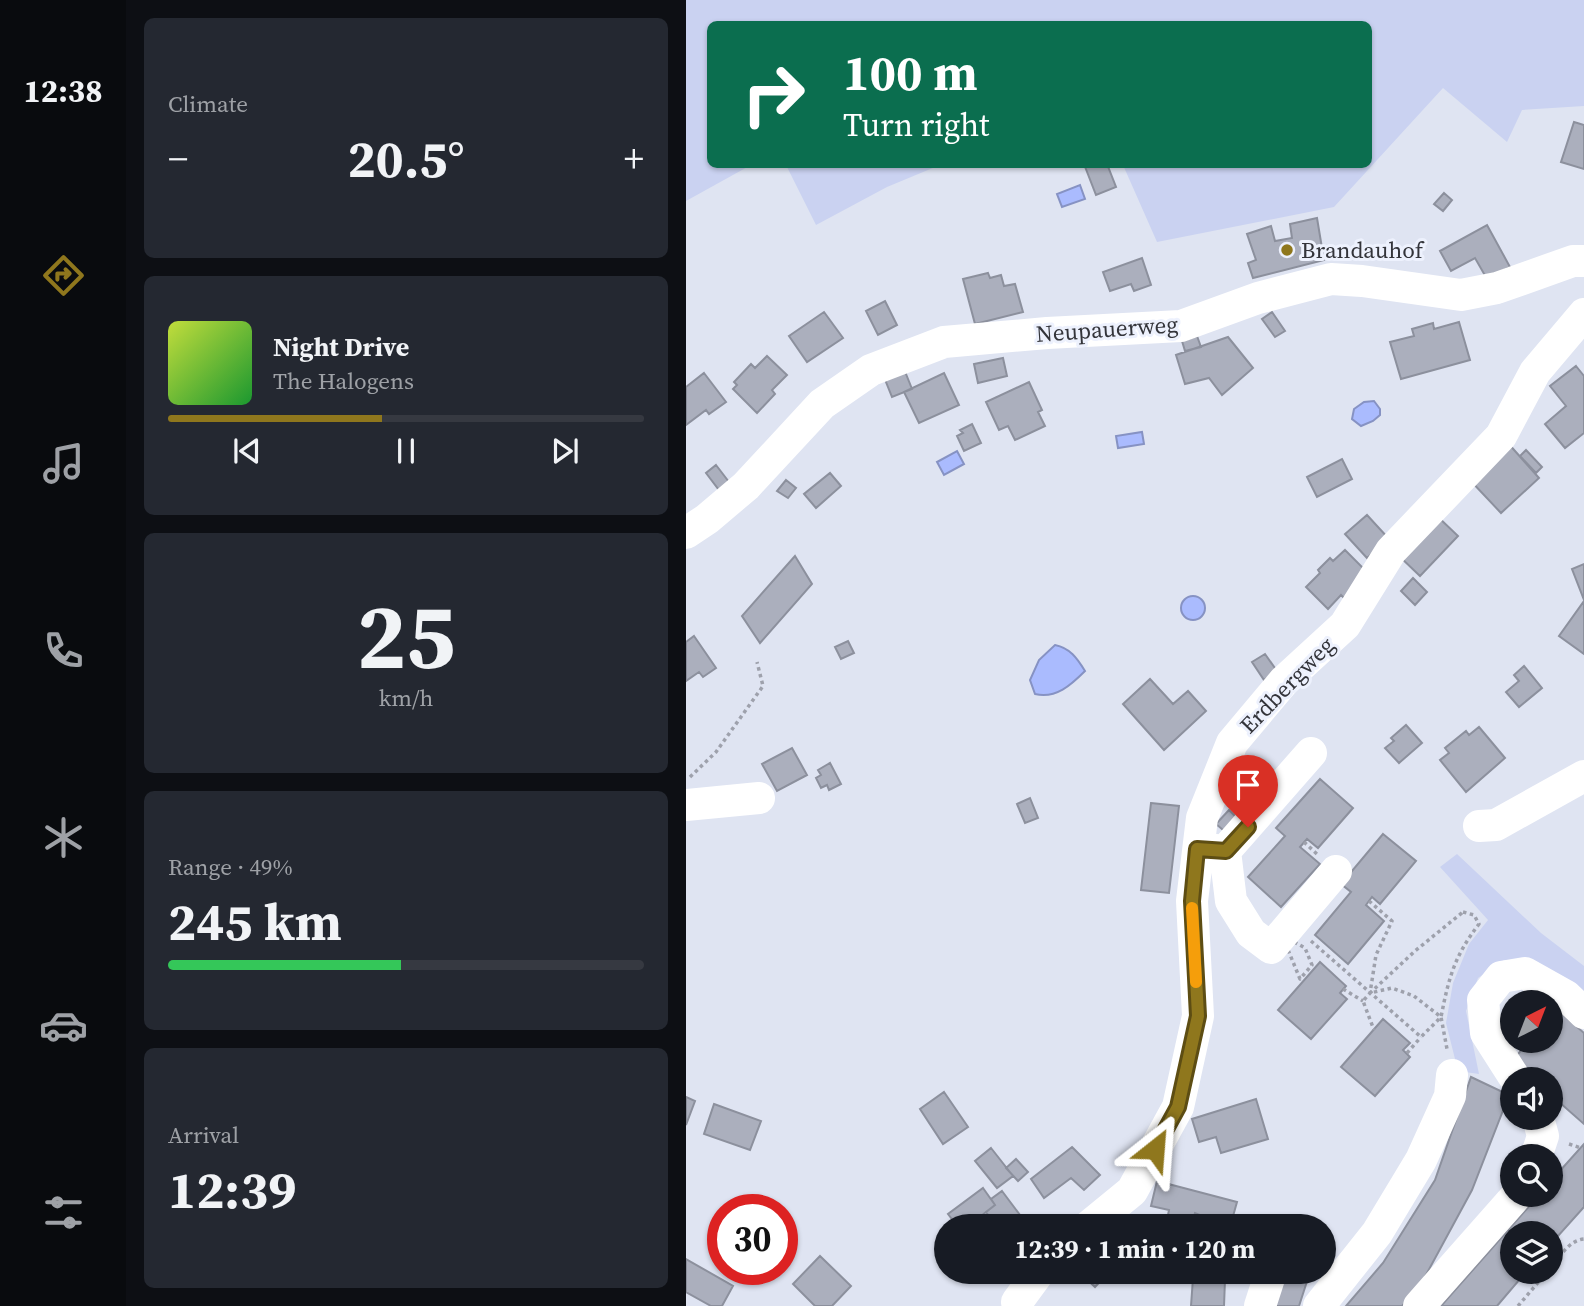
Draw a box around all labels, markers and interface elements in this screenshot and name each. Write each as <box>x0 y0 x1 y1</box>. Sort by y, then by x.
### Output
text: 100 m <box>843 39 978 106</box>
icon: right <box>728 49 819 140</box>
text: 12:38 <box>24 69 102 113</box>
text: Climate <box>168 88 248 120</box>
text: Turn right <box>843 103 989 147</box>
text: 20.5° <box>347 123 465 194</box>
text: − <box>168 133 188 185</box>
text: + <box>624 133 644 185</box>
place label: Brandauhof <box>1301 234 1425 266</box>
marker: Brandauhof <box>1279 242 1295 258</box>
icon: directions <box>39 251 88 300</box>
street label: Neupauerweg <box>1035 308 1179 350</box>
text: Night Drive <box>273 329 409 365</box>
text: The Halogens <box>273 365 414 397</box>
icon: previous <box>228 432 266 470</box>
icon: pause <box>387 432 425 470</box>
icon: next <box>546 432 584 470</box>
icon: music <box>39 439 88 488</box>
text: 25 <box>357 574 455 698</box>
icon: phone <box>39 626 88 675</box>
street label: Erdbergweg <box>1233 629 1342 741</box>
text: km/h <box>379 682 433 714</box>
pin <box>1218 755 1278 827</box>
icon: arrive <box>1229 766 1267 804</box>
icon: climate <box>39 813 88 862</box>
text: Range · 49% <box>168 851 293 883</box>
text: 245 km <box>168 886 342 957</box>
north arrow <box>1500 990 1563 1054</box>
map controls <box>1500 990 1563 1284</box>
icon: car <box>39 1001 88 1050</box>
button: sound <box>1500 1067 1563 1130</box>
position arrow <box>1118 1112 1192 1186</box>
text: Arrival <box>168 1119 239 1151</box>
button: search <box>1500 1144 1563 1207</box>
text: 12:39 <box>168 1154 296 1225</box>
icon: filters <box>39 1188 88 1237</box>
speed limit sign: 30 <box>707 1194 798 1285</box>
button: layers <box>1500 1221 1563 1284</box>
text: 12:39 · 1 min · 120 m <box>1015 1231 1255 1267</box>

